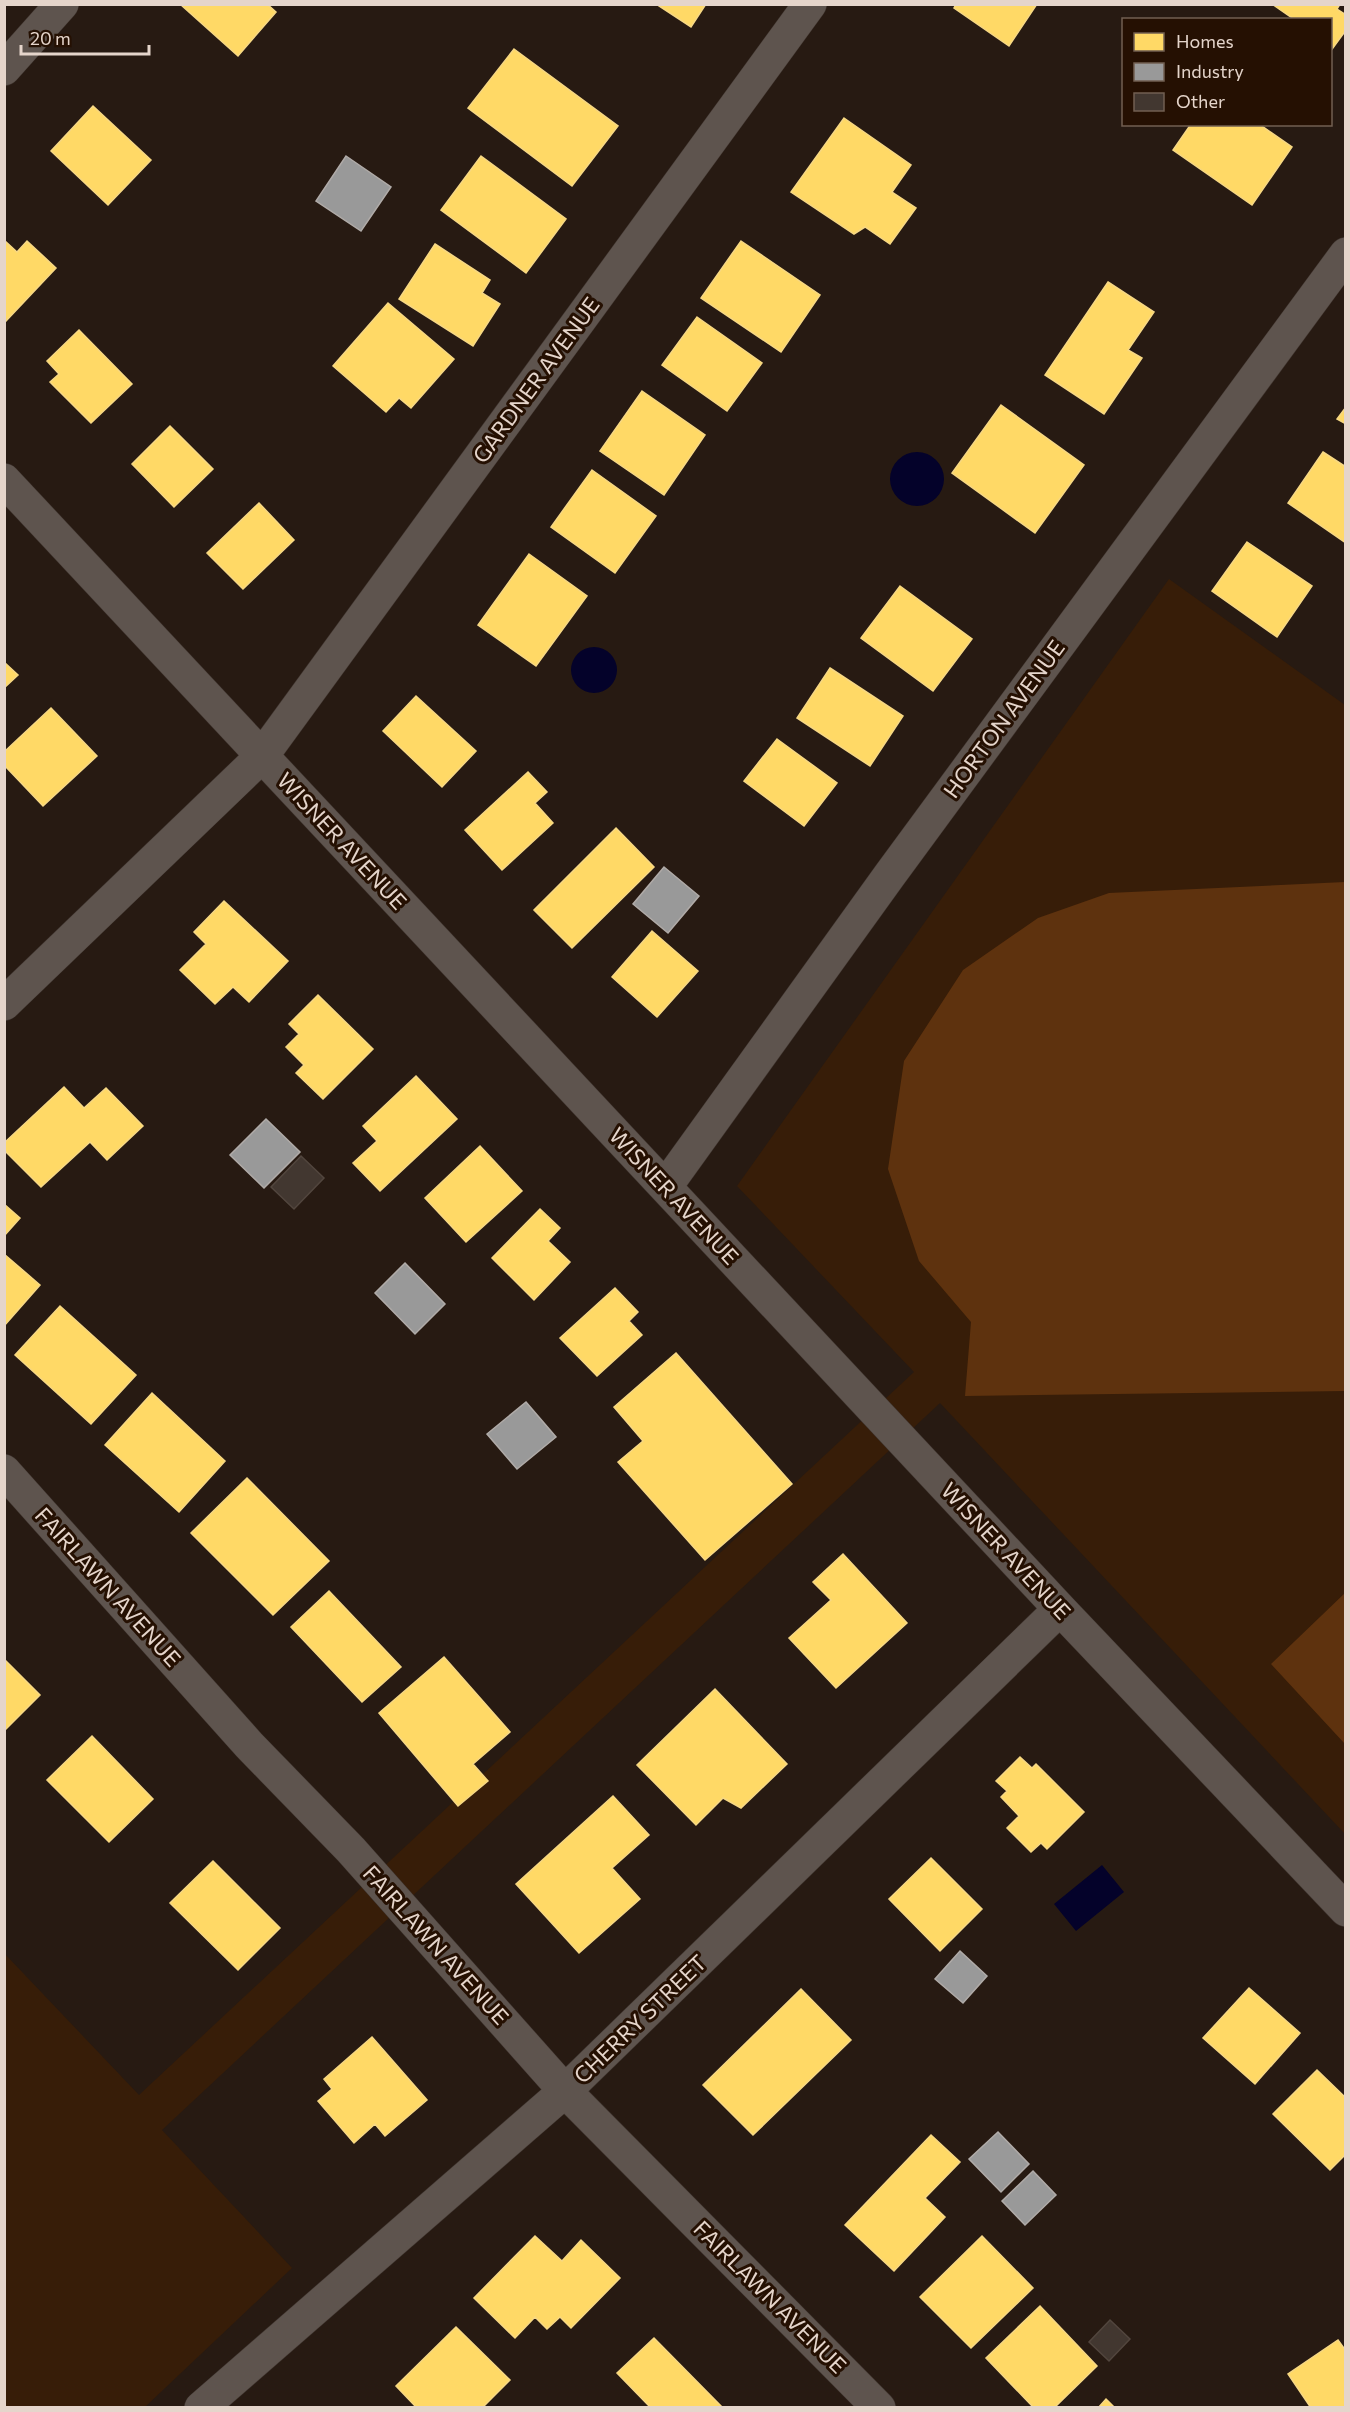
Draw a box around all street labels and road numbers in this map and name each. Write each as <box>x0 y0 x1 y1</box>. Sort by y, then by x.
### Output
street label: GARDNER AVENUE <box>466 292 605 468</box>
street label: HORTON AVENUE <box>937 635 1070 803</box>
street label: WISNER AVENUE <box>272 767 413 915</box>
street label: WISNER AVENUE <box>604 1122 745 1270</box>
street label: WISNER AVENUE <box>936 1477 1077 1625</box>
street label: FAIRLAWN AVENUE <box>30 1502 187 1672</box>
street label: FAIRLAWN AVENUE <box>358 1860 515 2030</box>
street label: CHERRY STREET <box>568 1949 712 2089</box>
street label: FAIRLAWN AVENUE <box>688 2215 852 2379</box>

